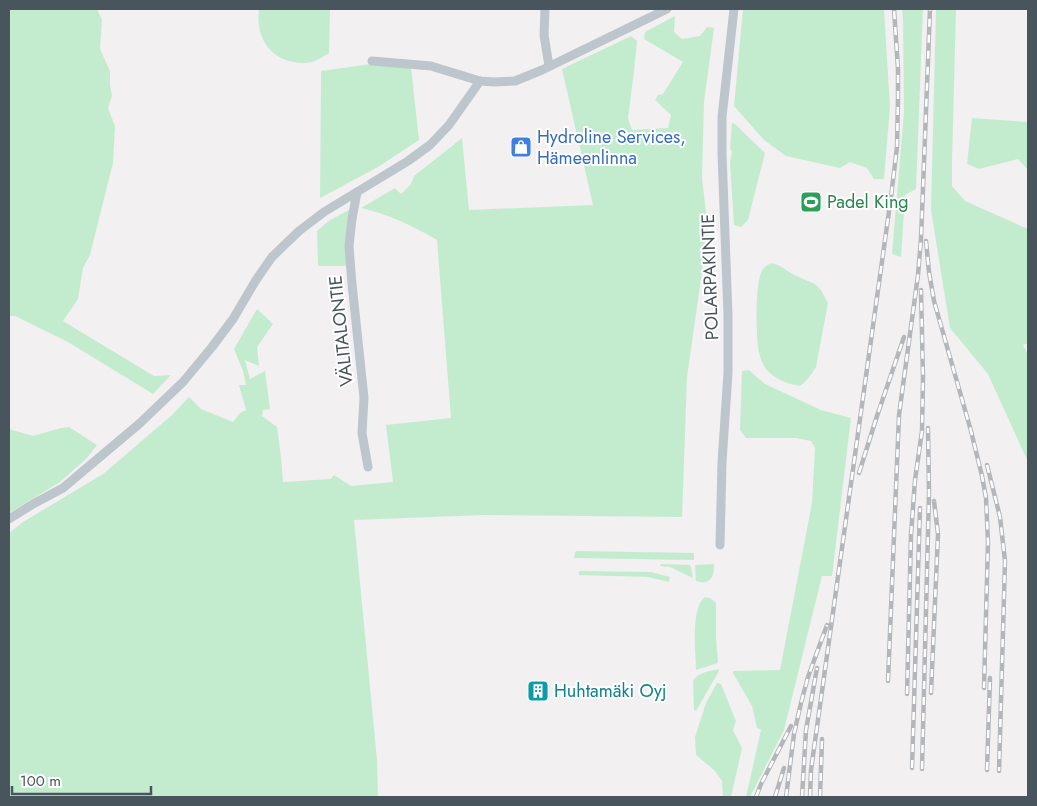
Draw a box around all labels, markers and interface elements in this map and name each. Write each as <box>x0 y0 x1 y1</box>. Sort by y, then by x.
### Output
place label: Hydroline Services, Hämeenlinna <box>537 124 686 171</box>
shop icon: Hydroline Services, Hämeenlinna <box>509 135 533 159</box>
place label: Padel King <box>827 189 909 215</box>
sports icon: Padel King <box>799 190 823 214</box>
street label: POLARPAKINTIE <box>695 213 725 341</box>
street label: VÄLITALONTIE <box>322 274 360 388</box>
place label: Huhtamäki Oyj <box>554 678 666 704</box>
building icon: Huhtamäki Oyj <box>526 679 550 703</box>
scale bar <box>12 764 151 796</box>
text: 100 m <box>20 770 61 792</box>

